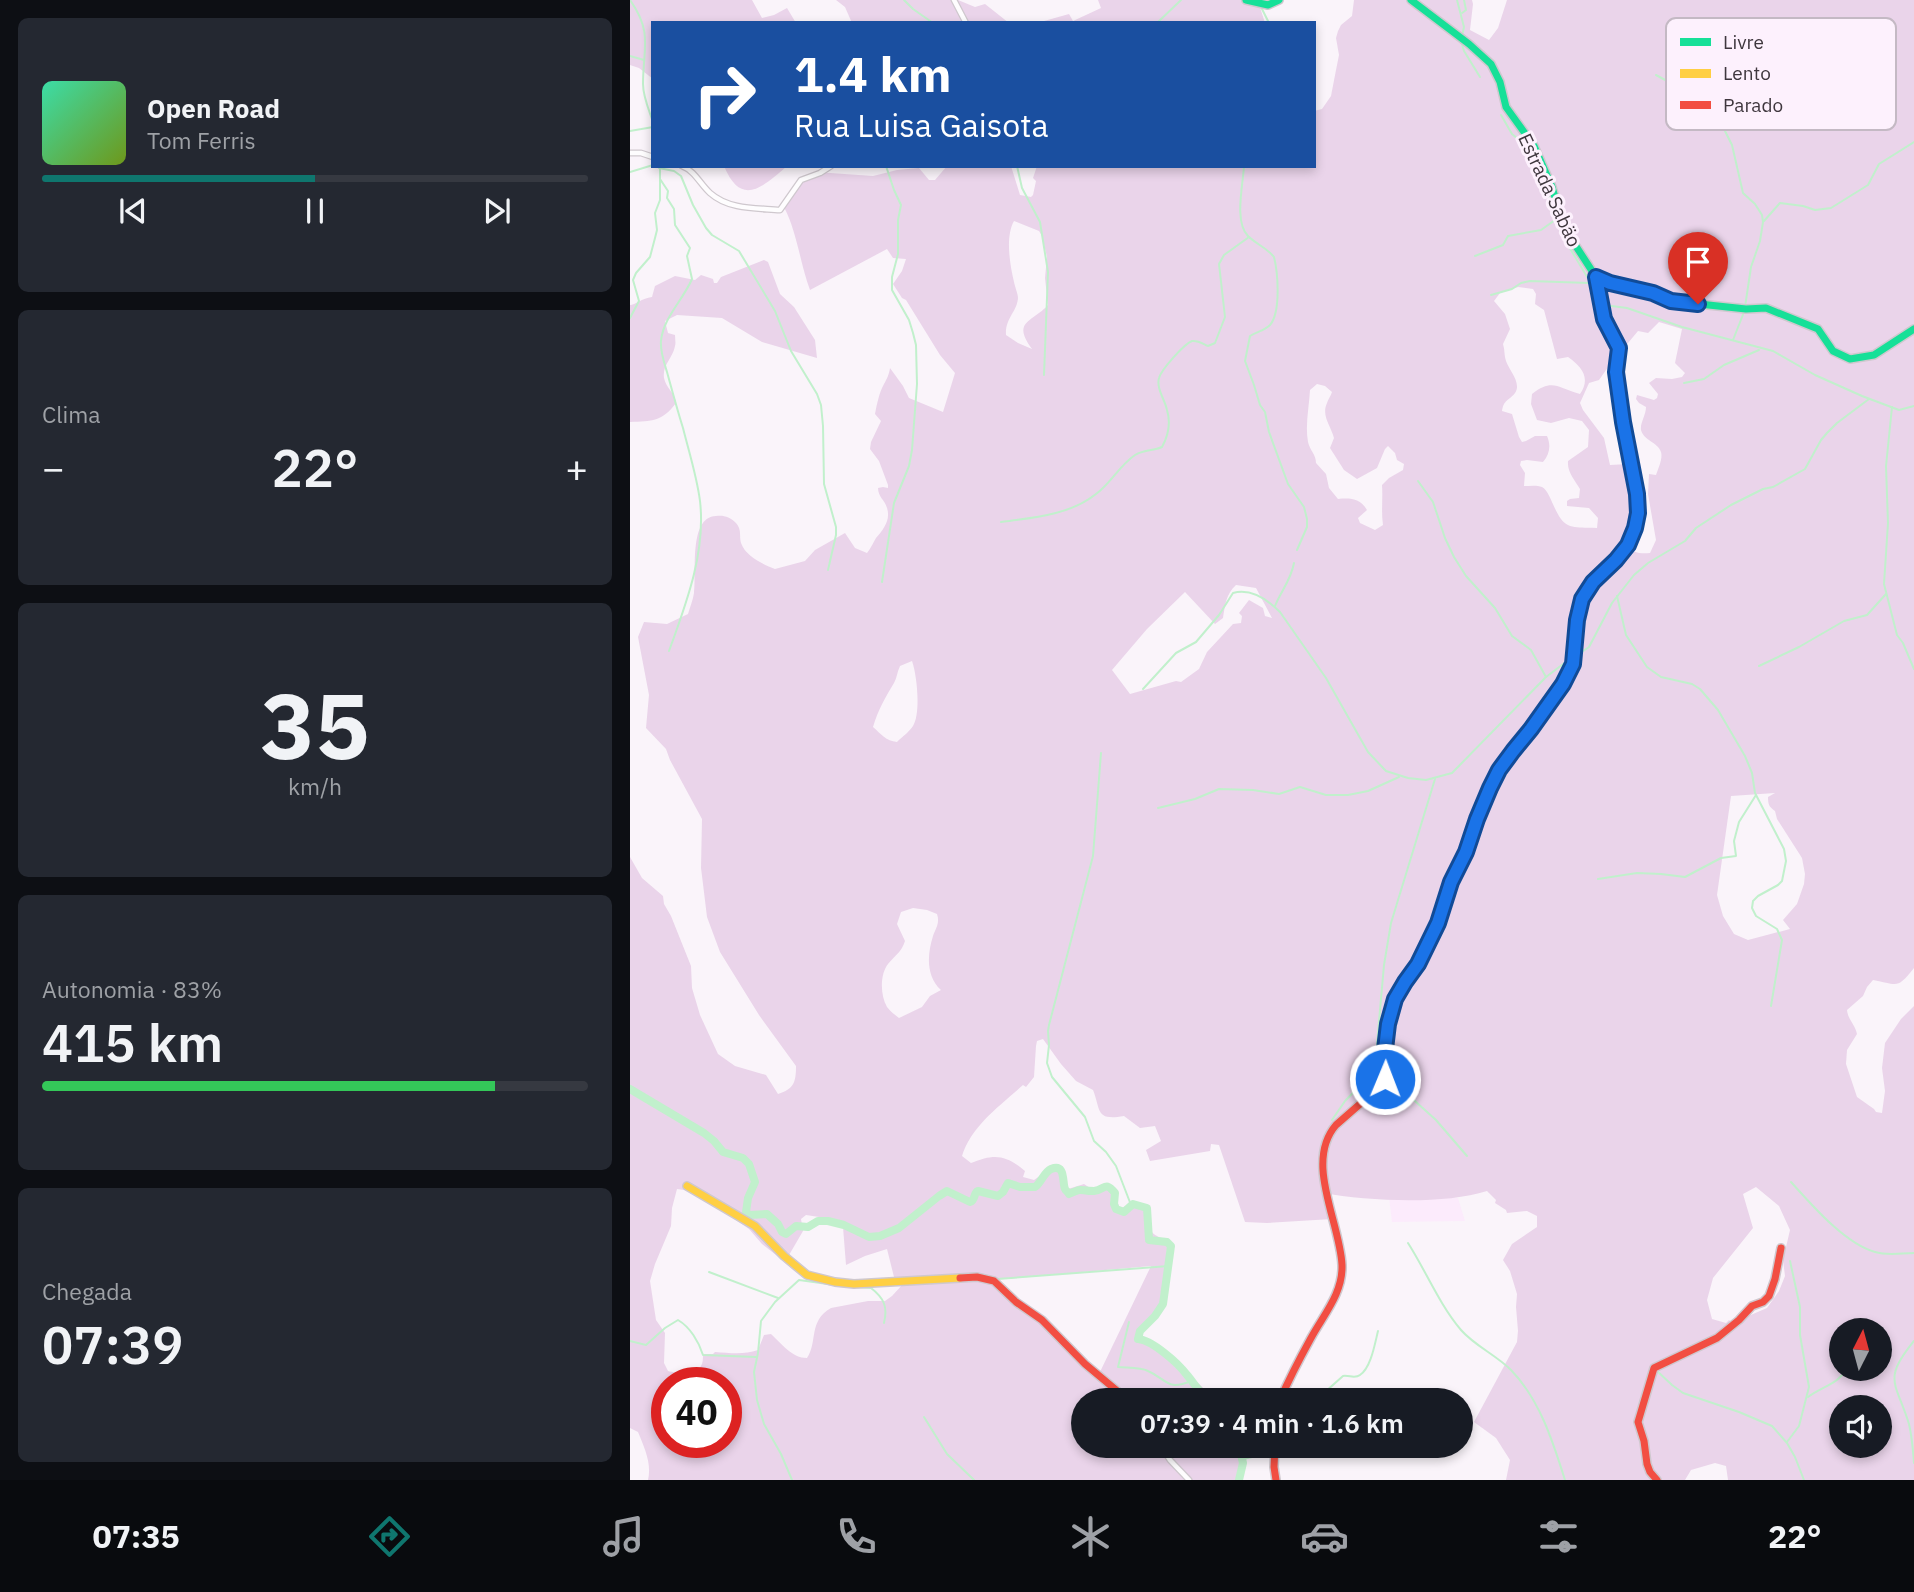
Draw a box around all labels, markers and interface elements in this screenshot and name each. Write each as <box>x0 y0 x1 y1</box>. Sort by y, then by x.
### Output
legend <box>1666 18 1896 130</box>
text: Livre <box>1723 30 1764 54</box>
text: 1.4 km <box>794 42 952 105</box>
icon: right <box>679 49 770 140</box>
text: Lento <box>1723 61 1771 85</box>
text: Open Road <box>147 91 280 125</box>
text: Parado <box>1723 93 1783 117</box>
text: Rua Luisa Gaisota <box>794 104 1049 146</box>
text: Tom Ferris <box>147 125 256 155</box>
street label: Estrada Sabäo <box>1513 129 1587 251</box>
icon: previous <box>114 192 152 230</box>
icon: pause <box>296 192 334 230</box>
icon: next <box>478 192 516 230</box>
pin <box>1668 232 1728 304</box>
icon: arrive <box>1679 243 1717 281</box>
text: Clima <box>42 399 101 429</box>
text: 22° <box>272 434 358 501</box>
text: − <box>42 443 65 492</box>
text: + <box>565 443 588 492</box>
text: 35 <box>260 666 370 784</box>
text: km/h <box>288 771 342 801</box>
text: Autonomia · 83% <box>42 974 222 1004</box>
text: 415 km <box>42 1009 223 1076</box>
position arrow <box>1348 1042 1422 1116</box>
text: Chegada <box>42 1276 132 1306</box>
text: 07:39 <box>42 1311 183 1378</box>
north arrow <box>1829 1318 1892 1381</box>
map controls <box>1829 1318 1892 1458</box>
speed limit sign: 40 <box>651 1367 742 1458</box>
button: sound <box>1829 1395 1892 1458</box>
text: 07:39 · 4 min · 1.6 km <box>1140 1406 1404 1440</box>
icon: directions <box>365 1512 414 1561</box>
icon: music <box>599 1512 648 1561</box>
icon: phone <box>832 1512 881 1561</box>
icon: climate <box>1066 1512 1115 1561</box>
icon: car <box>1300 1512 1349 1561</box>
icon: filters <box>1534 1512 1583 1561</box>
text: 07:35 <box>92 1515 180 1557</box>
text: 22° <box>1768 1515 1822 1557</box>

